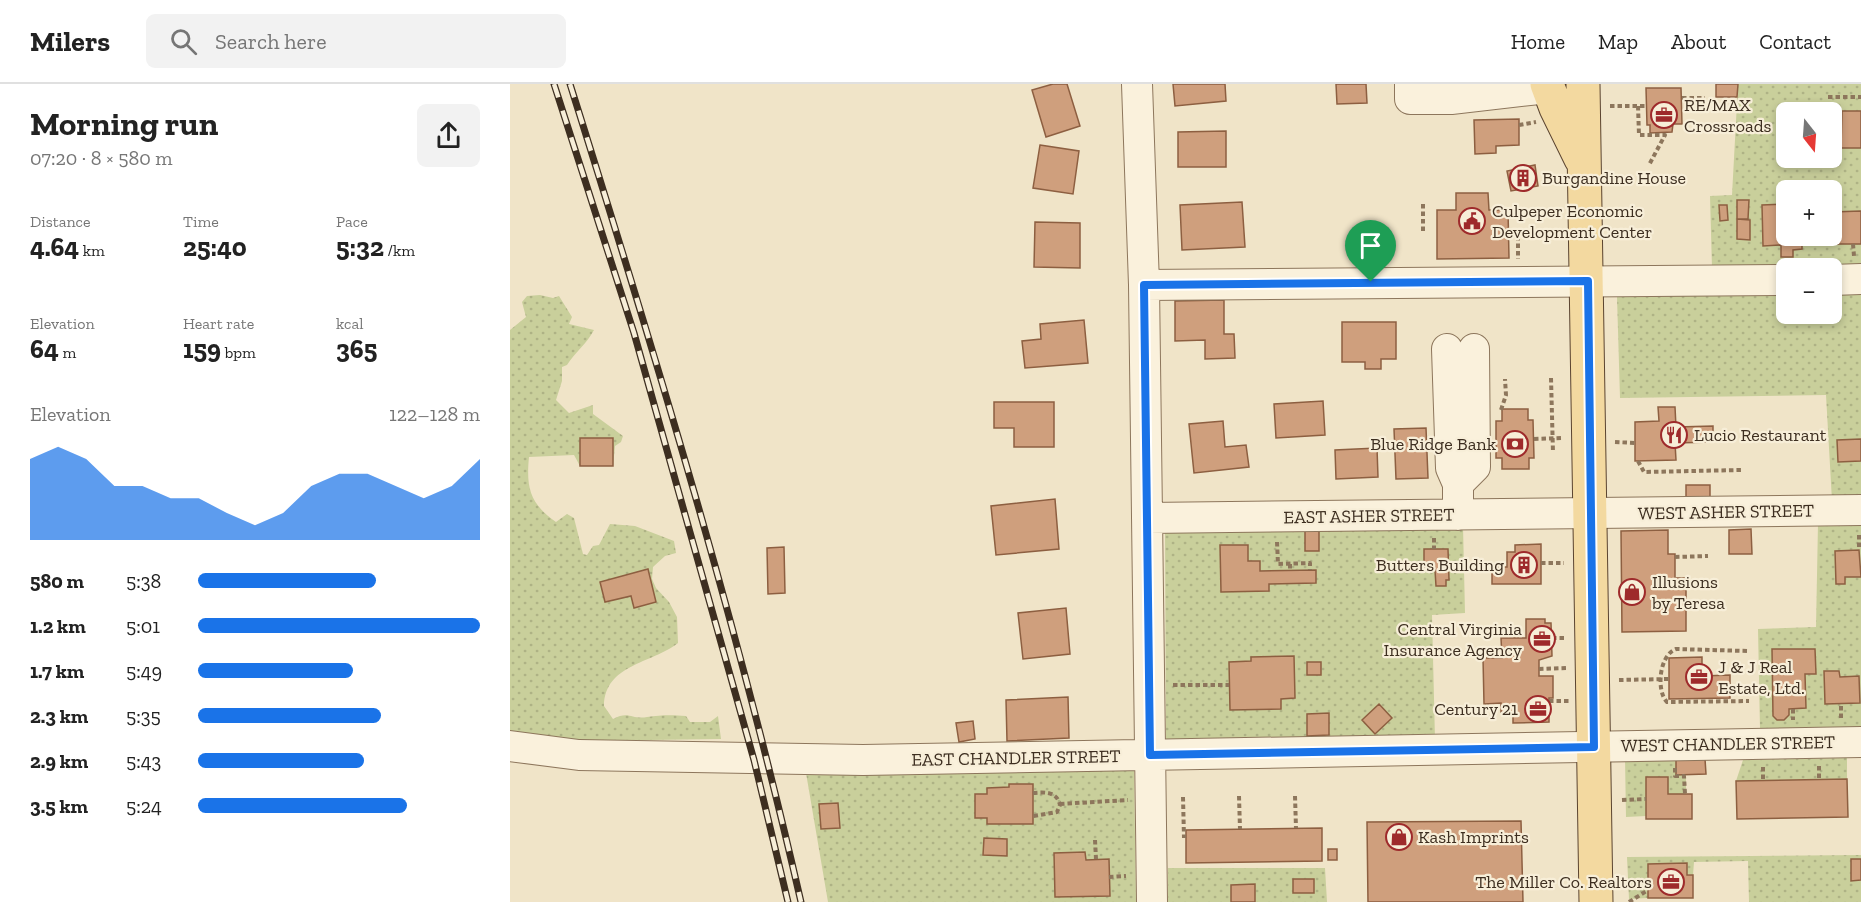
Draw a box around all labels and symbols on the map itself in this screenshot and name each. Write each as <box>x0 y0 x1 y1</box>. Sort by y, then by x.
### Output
place label: RE/MAX Crossroads <box>1684 94 1772 137</box>
office icon: RE/MAX Crossroads <box>1649 100 1679 130</box>
north arrow <box>1776 102 1842 168</box>
building icon: Burgandine House <box>1508 163 1538 193</box>
place label: Burgandine House <box>1542 167 1686 189</box>
place label: Culpeper Economic Development Center <box>1492 200 1652 243</box>
public building icon: Culpeper Economic Development Center <box>1457 206 1487 236</box>
pin <box>1345 220 1396 282</box>
restaurant icon: Lucio Restaurant <box>1659 420 1689 450</box>
place label: Lucio Restaurant <box>1694 424 1827 446</box>
bank icon: Blue Ridge Bank <box>1500 429 1530 459</box>
place label: Blue Ridge Bank <box>1370 433 1497 455</box>
street label: WEST ASHER STREET <box>1638 499 1814 525</box>
street label: EAST ASHER STREET <box>1283 504 1455 528</box>
building icon: Butters Building <box>1509 550 1539 580</box>
place label: Butters Building <box>1376 554 1504 576</box>
place label: Illusions by Teresa <box>1651 571 1725 614</box>
shop icon: Illusions by Teresa <box>1617 577 1647 607</box>
place label: Central Virginia Insurance Agency <box>1383 618 1523 661</box>
office icon: Central Virginia Insurance Agency <box>1527 624 1557 654</box>
place label: J & J Real Estate, Ltd. <box>1718 656 1805 699</box>
office icon: J & J Real Estate, Ltd. <box>1684 662 1714 692</box>
office icon: Century 21 <box>1523 694 1553 724</box>
place label: Century 21 <box>1434 698 1518 720</box>
street label: WEST CHANDLER STREET <box>1621 731 1835 757</box>
street label: EAST CHANDLER STREET <box>911 745 1121 771</box>
shop icon: Kash Imprints <box>1384 822 1414 852</box>
place label: Kash Imprints <box>1418 826 1529 848</box>
office icon: The Miller Co. Realtors <box>1656 867 1686 897</box>
place label: The Miller Co. Realtors <box>1475 871 1652 893</box>

